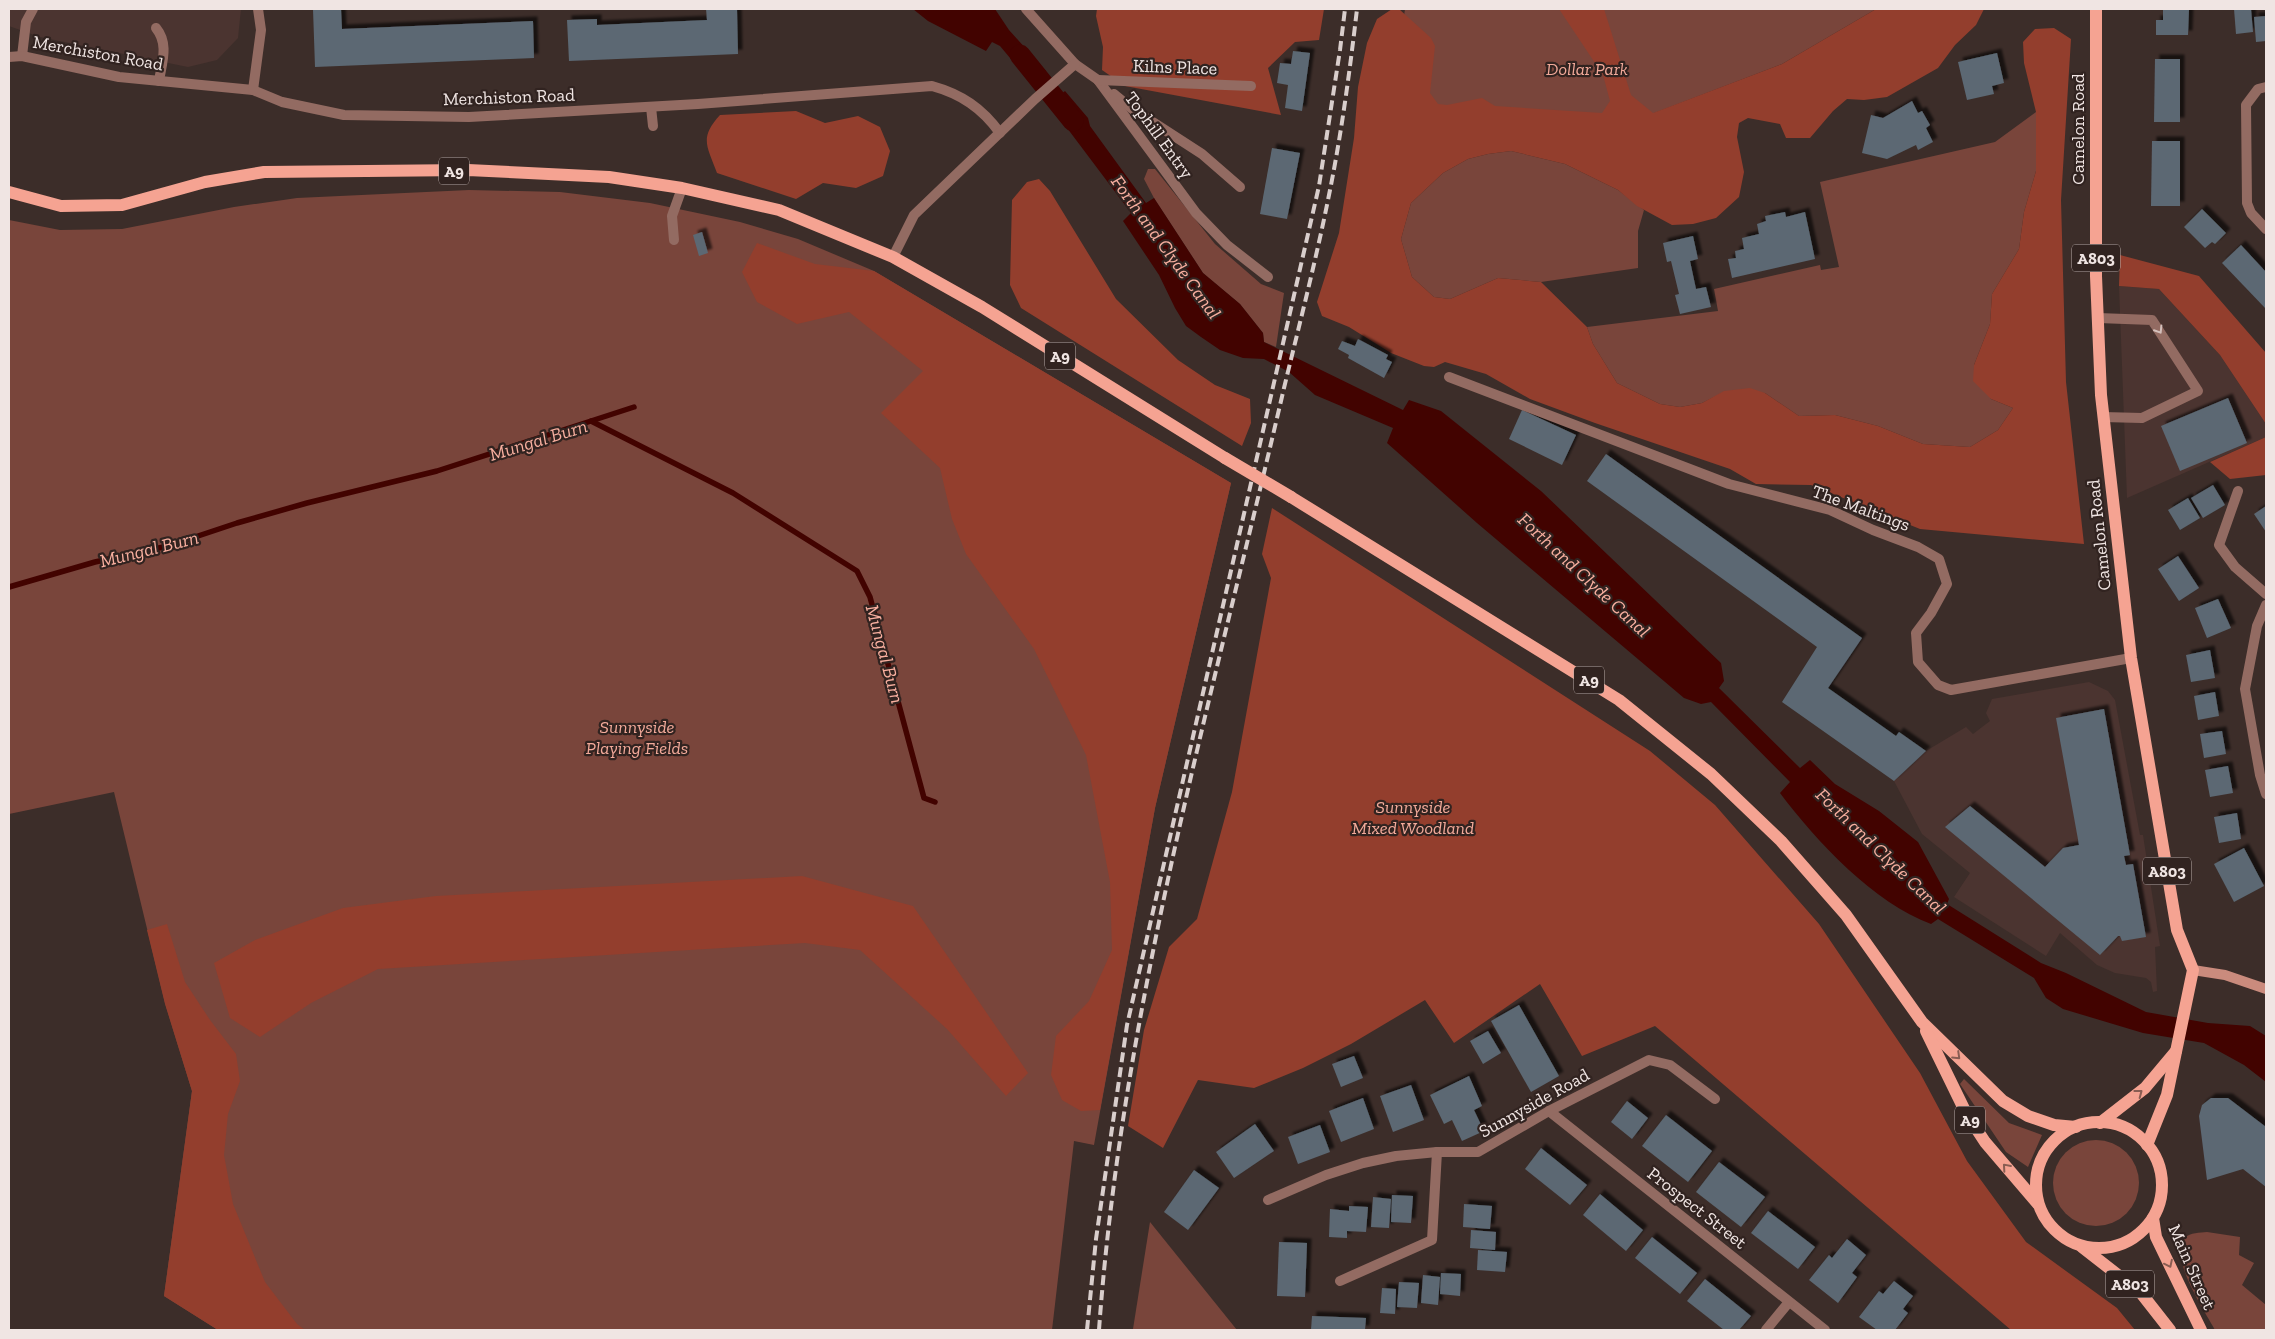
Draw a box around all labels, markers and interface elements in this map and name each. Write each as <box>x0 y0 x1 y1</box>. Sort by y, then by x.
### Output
street label: Merchiston Road <box>31 31 165 75</box>
street label: Kilns Place <box>1133 55 1217 79</box>
park label: Dollar Park <box>1546 58 1628 80</box>
street label: Camelon Road <box>2067 73 2089 185</box>
street label: Merchiston Road <box>443 84 575 110</box>
street label: Tophill Entry <box>1120 87 1198 183</box>
road number: A9 <box>439 158 469 185</box>
water label: Forth and Clyde Canal <box>1106 171 1226 323</box>
road number: A803 <box>2072 244 2120 272</box>
one-way arrow <box>2152 325 2162 334</box>
road number: A9 <box>1045 342 1075 370</box>
water label: Mungal Burn <box>486 414 590 466</box>
street label: Camelon Road <box>2082 478 2116 592</box>
street label: The Maltings <box>1809 480 1913 536</box>
water label: Forth and Clyde Canal <box>1513 508 1655 642</box>
water label: Mungal Burn <box>97 526 201 572</box>
water label: Mungal Burn <box>861 602 909 706</box>
road number: A9 <box>1574 666 1604 694</box>
park label: Sunnyside Playing Fields <box>586 716 688 759</box>
water label: Forth and Clyde Canal <box>1811 783 1951 919</box>
park label: Sunnyside Mixed Woodland <box>1352 796 1474 839</box>
road number: A803 <box>2143 858 2191 884</box>
one-way arrow <box>1951 1050 1960 1059</box>
street label: Sunnyside Road <box>1475 1064 1593 1142</box>
one-way arrow <box>2133 1090 2142 1099</box>
road number: A9 <box>1955 1106 1985 1134</box>
street label: Prospect Street <box>1643 1162 1751 1254</box>
one-way arrow <box>2003 1164 2012 1173</box>
street label: Main Street <box>2163 1221 2221 1313</box>
one-way arrow <box>2163 1259 2173 1268</box>
road number: A803 <box>2106 1270 2154 1298</box>

